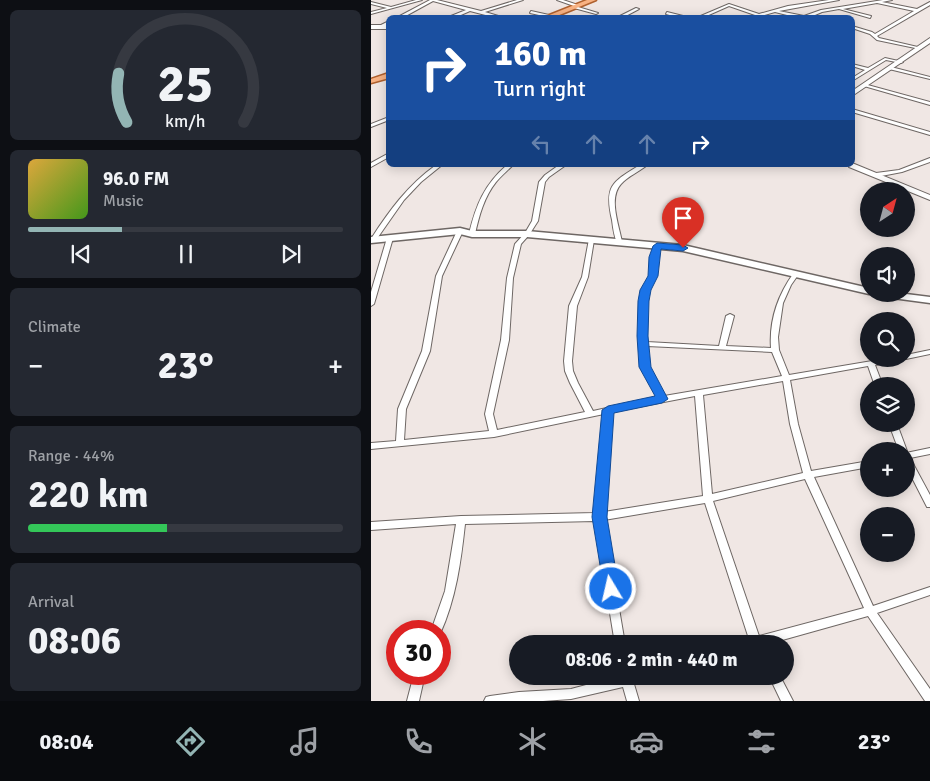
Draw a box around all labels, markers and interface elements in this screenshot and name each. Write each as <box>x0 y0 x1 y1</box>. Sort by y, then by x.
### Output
text: 160 m <box>494 32 587 75</box>
icon: right <box>411 35 476 100</box>
text: 25 <box>157 52 214 116</box>
text: Turn right <box>494 75 586 102</box>
text: km/h <box>165 110 206 132</box>
icon: left <box>527 130 555 158</box>
icon: ahead <box>580 130 608 158</box>
icon: ahead <box>633 130 661 158</box>
icon: right <box>686 130 714 158</box>
text: 96.0 FM <box>103 167 169 191</box>
north arrow <box>860 182 915 238</box>
map controls <box>860 182 915 562</box>
text: Music <box>103 191 144 211</box>
pin <box>662 197 704 248</box>
icon: arrive <box>669 204 697 232</box>
icon: previous <box>67 240 95 268</box>
icon: pause <box>172 240 200 268</box>
icon: next <box>277 240 305 268</box>
button: sound <box>860 247 915 302</box>
button: search <box>860 312 915 367</box>
text: Climate <box>28 317 81 337</box>
text: 23° <box>157 342 214 389</box>
text: − <box>28 349 43 383</box>
text: + <box>328 349 343 383</box>
button: layers <box>860 377 915 432</box>
button: + <box>860 442 915 497</box>
text: Range · 44% <box>28 446 114 466</box>
text: 220 km <box>28 471 149 518</box>
button: − <box>860 507 915 562</box>
position arrow <box>584 562 636 614</box>
text: Arrival <box>28 592 74 612</box>
text: 08:06 <box>28 617 121 664</box>
speed limit sign: 30 <box>386 620 451 685</box>
text: 08:06 · 2 min · 440 m <box>565 648 738 672</box>
icon: directions <box>173 724 208 759</box>
icon: music <box>287 724 322 759</box>
icon: phone <box>401 724 436 759</box>
icon: climate <box>515 724 550 759</box>
icon: car <box>629 724 664 759</box>
icon: filters <box>744 724 779 759</box>
text: 08:04 <box>40 728 94 755</box>
text: 23° <box>858 728 890 755</box>

